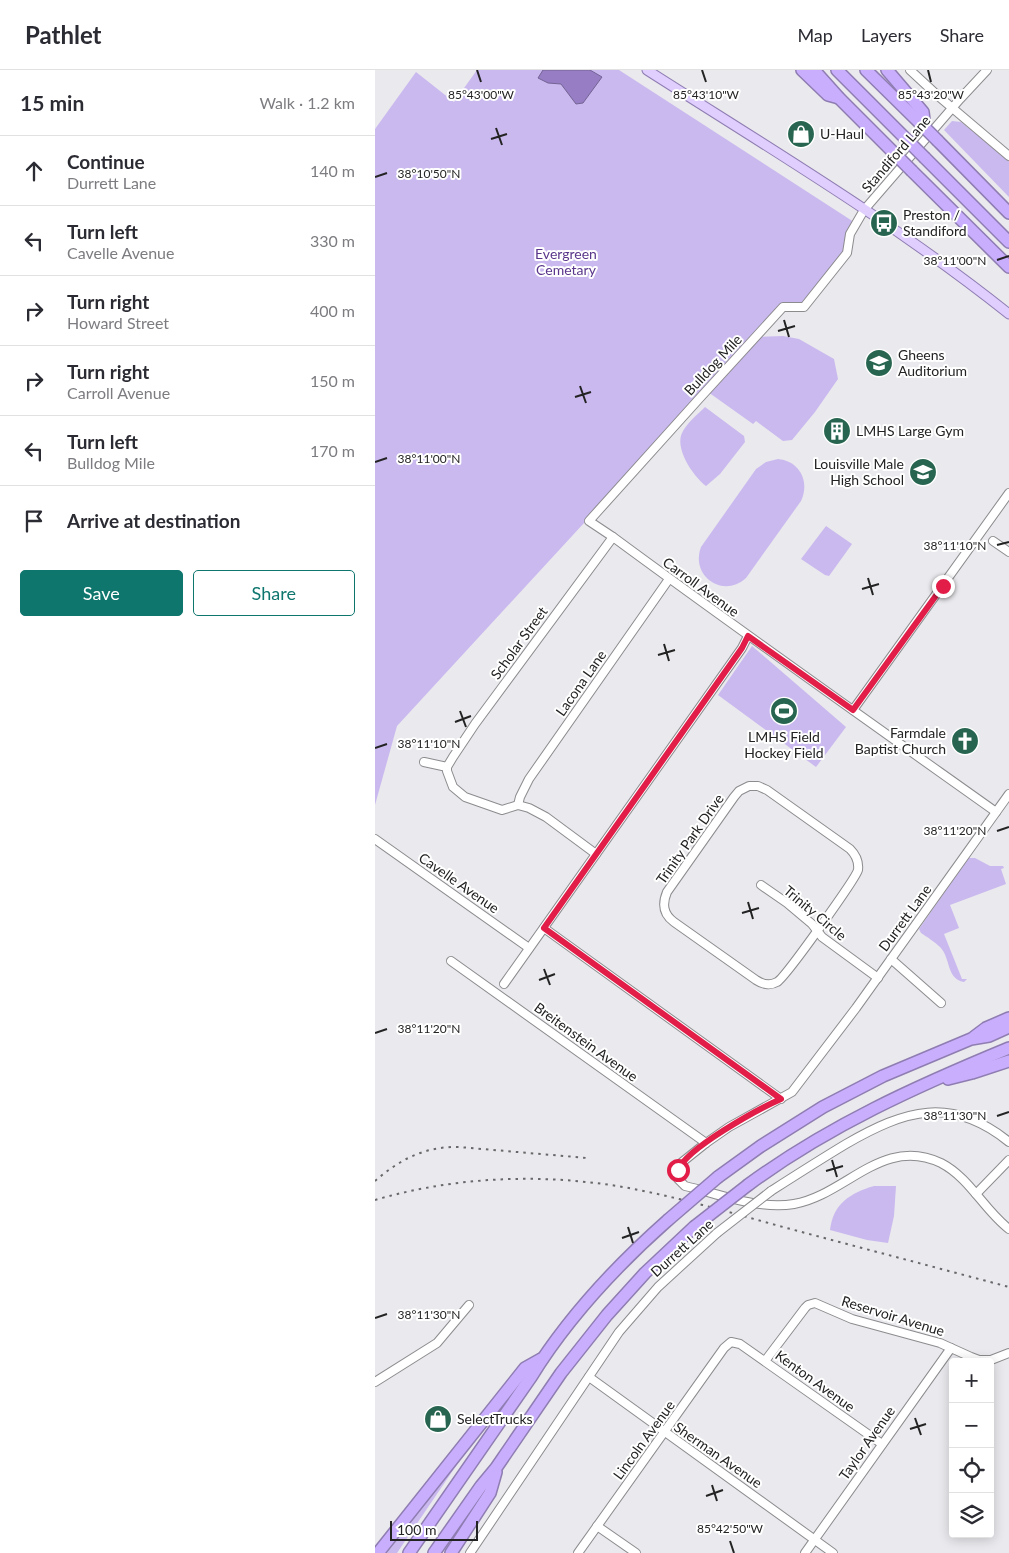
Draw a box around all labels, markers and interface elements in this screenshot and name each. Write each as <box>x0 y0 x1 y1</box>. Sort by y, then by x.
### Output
text: Pathlet <box>25 20 102 49</box>
text: Map <box>797 24 833 46</box>
text: Layers <box>861 24 912 46</box>
text: Share <box>940 24 984 46</box>
text: 85°43'00"W <box>448 87 515 102</box>
text: 85°43'10"W <box>673 87 740 102</box>
text: 85°43'20"W <box>898 87 965 102</box>
text: 15 min <box>20 90 84 115</box>
text: Walk · 1.2 km <box>259 93 355 112</box>
street label: Standiford Lane <box>858 112 934 196</box>
shop icon: U-Haul <box>786 119 816 149</box>
place label: U-Haul <box>820 125 864 142</box>
text: Continue <box>67 150 145 173</box>
icon: ahead <box>20 157 48 185</box>
text: 140 m <box>310 161 355 180</box>
text: 38°10'50"N <box>398 166 460 181</box>
text: Durrett Lane <box>67 173 156 192</box>
place label: Preston / Standiford <box>903 206 967 239</box>
bus stop icon: Preston / Standiford <box>869 208 899 238</box>
text: Turn left <box>67 220 138 243</box>
icon: left <box>20 227 48 255</box>
text: 330 m <box>310 231 355 250</box>
text: Cavelle Avenue <box>67 243 174 262</box>
park label: Evergreen Cemetary <box>535 245 597 278</box>
text: 38°11'00"N <box>924 253 986 268</box>
text: Turn right <box>67 290 149 313</box>
icon: right <box>20 297 48 325</box>
text: 400 m <box>310 301 355 320</box>
text: Howard Street <box>67 313 169 332</box>
street label: Bulldog Mile <box>680 331 745 399</box>
place label: Gheens Auditorium <box>898 346 967 379</box>
school or university icon: Gheens Auditorium <box>864 348 894 378</box>
text: Turn right <box>67 360 149 383</box>
icon: right <box>20 367 48 395</box>
text: 150 m <box>310 371 355 390</box>
text: Carroll Avenue <box>67 383 170 402</box>
building icon: LMHS Large Gym <box>822 416 852 446</box>
place label: LMHS Large Gym <box>856 422 964 439</box>
text: Turn left <box>67 430 138 453</box>
icon: left <box>20 437 48 465</box>
text: 170 m <box>310 441 355 460</box>
text: 38°11'00"N <box>398 451 460 466</box>
text: Bulldog Mile <box>67 453 155 472</box>
place label: Louisville Male High School <box>814 455 904 488</box>
school or university icon: Louisville Male High School <box>908 457 938 487</box>
icon: arrive <box>20 507 48 535</box>
text: Arrive at destination <box>67 509 240 532</box>
text: 38°11'10"N <box>924 538 986 553</box>
street label: Carroll Avenue <box>660 553 743 620</box>
button: Save <box>20 570 183 616</box>
button: Share <box>193 570 355 616</box>
route end <box>932 575 955 598</box>
street label: Scholar Street <box>487 603 551 682</box>
street label: Lacona Lane <box>552 647 609 719</box>
sports icon: LMHS Field Hockey Field <box>769 696 799 726</box>
place label: Farmdale Baptist Church <box>855 724 946 757</box>
church icon: Farmdale Baptist Church <box>950 726 980 756</box>
place label: LMHS Field Hockey Field <box>744 728 824 761</box>
text: 38°11'10"N <box>398 736 460 751</box>
street label: Trinity Park Drive <box>652 790 727 887</box>
text: 38°11'20"N <box>924 823 986 838</box>
street label: Cavelle Avenue <box>416 849 503 917</box>
street label: Trinity Circle <box>780 881 850 944</box>
street label: Durrett Lane <box>875 881 934 954</box>
street label: Breitenstein Avenue <box>531 998 641 1085</box>
text: 38°11'20"N <box>398 1021 460 1036</box>
text: 38°11'30"N <box>924 1108 986 1123</box>
route start <box>667 1159 690 1182</box>
street label: Durrett Lane <box>647 1215 716 1280</box>
street label: Reservoir Avenue <box>840 1292 947 1339</box>
text: 38°11'30"N <box>398 1307 460 1322</box>
street label: Kenton Avenue <box>772 1346 858 1415</box>
map controls <box>949 1358 994 1538</box>
button: + <box>949 1358 994 1403</box>
street label: Lincoln Avenue <box>609 1397 678 1482</box>
street label: Taylor Avenue <box>835 1403 898 1483</box>
button: − <box>949 1403 994 1448</box>
shop icon: SelectTrucks <box>423 1404 453 1434</box>
place label: SelectTrucks <box>457 1410 533 1427</box>
street label: Sherman Avenue <box>671 1418 766 1491</box>
button: locate <box>949 1448 994 1493</box>
button: layers <box>949 1493 994 1538</box>
scale bar <box>390 1518 477 1541</box>
text: 100 m <box>397 1521 436 1538</box>
text: 85°42'50"W <box>697 1521 764 1536</box>

